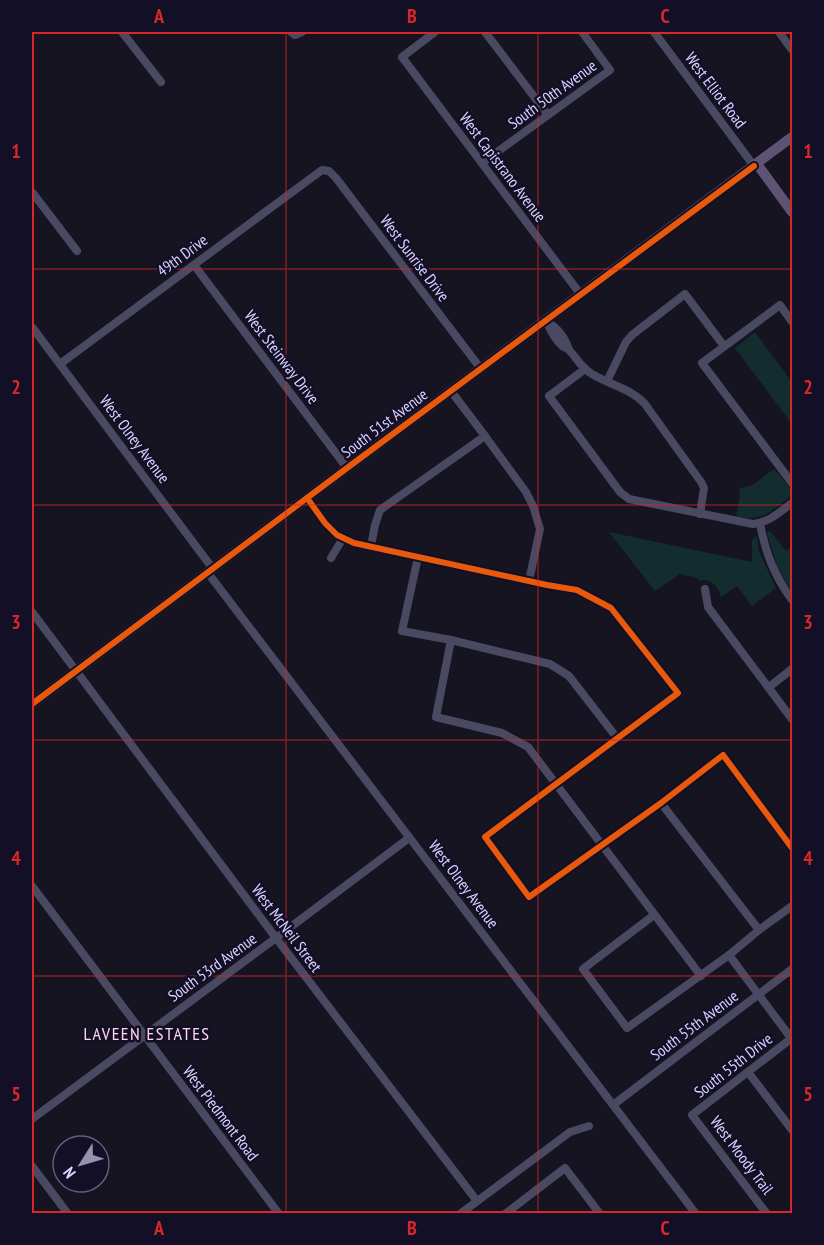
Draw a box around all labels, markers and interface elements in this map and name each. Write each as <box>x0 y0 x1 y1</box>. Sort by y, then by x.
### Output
text: A <box>153 3 165 29</box>
text: B <box>407 3 417 29</box>
text: C <box>660 3 670 29</box>
street label: West Elliot Road <box>681 48 751 132</box>
street label: South 50th Avenue <box>504 55 600 133</box>
street label: West Capistrano Avenue <box>455 108 551 226</box>
text: 1 <box>11 138 21 164</box>
text: 1 <box>803 138 813 164</box>
street label: West Sunrise Drive <box>376 211 454 305</box>
street label: 49th Drive <box>153 229 211 281</box>
street label: West Steinway Drive <box>240 306 324 408</box>
text: 2 <box>11 374 21 400</box>
text: 2 <box>803 374 813 400</box>
street label: South 51st Avenue <box>337 384 431 462</box>
street label: West Olney Avenue <box>95 391 175 487</box>
text: 3 <box>11 609 21 635</box>
text: 3 <box>803 609 813 635</box>
street label: West Olney Avenue <box>424 836 504 932</box>
text: 4 <box>11 845 21 871</box>
text: 4 <box>803 845 813 871</box>
street label: West McNeil Street <box>247 880 327 976</box>
street label: South 53rd Avenue <box>164 928 260 1006</box>
street label: South 55th Avenue <box>646 985 742 1065</box>
district label: LAVEEN ESTATES <box>83 1022 211 1045</box>
street label: South 55th Drive <box>690 1028 776 1102</box>
street label: West Piedmont Road <box>179 1062 263 1164</box>
text: 5 <box>11 1081 21 1107</box>
text: 5 <box>803 1081 813 1107</box>
street label: West Moody Trail <box>706 1112 778 1198</box>
north arrow <box>51 1134 111 1194</box>
text: N <box>58 1164 80 1182</box>
text: A <box>153 1215 165 1241</box>
text: B <box>407 1215 417 1241</box>
text: C <box>660 1215 670 1241</box>

